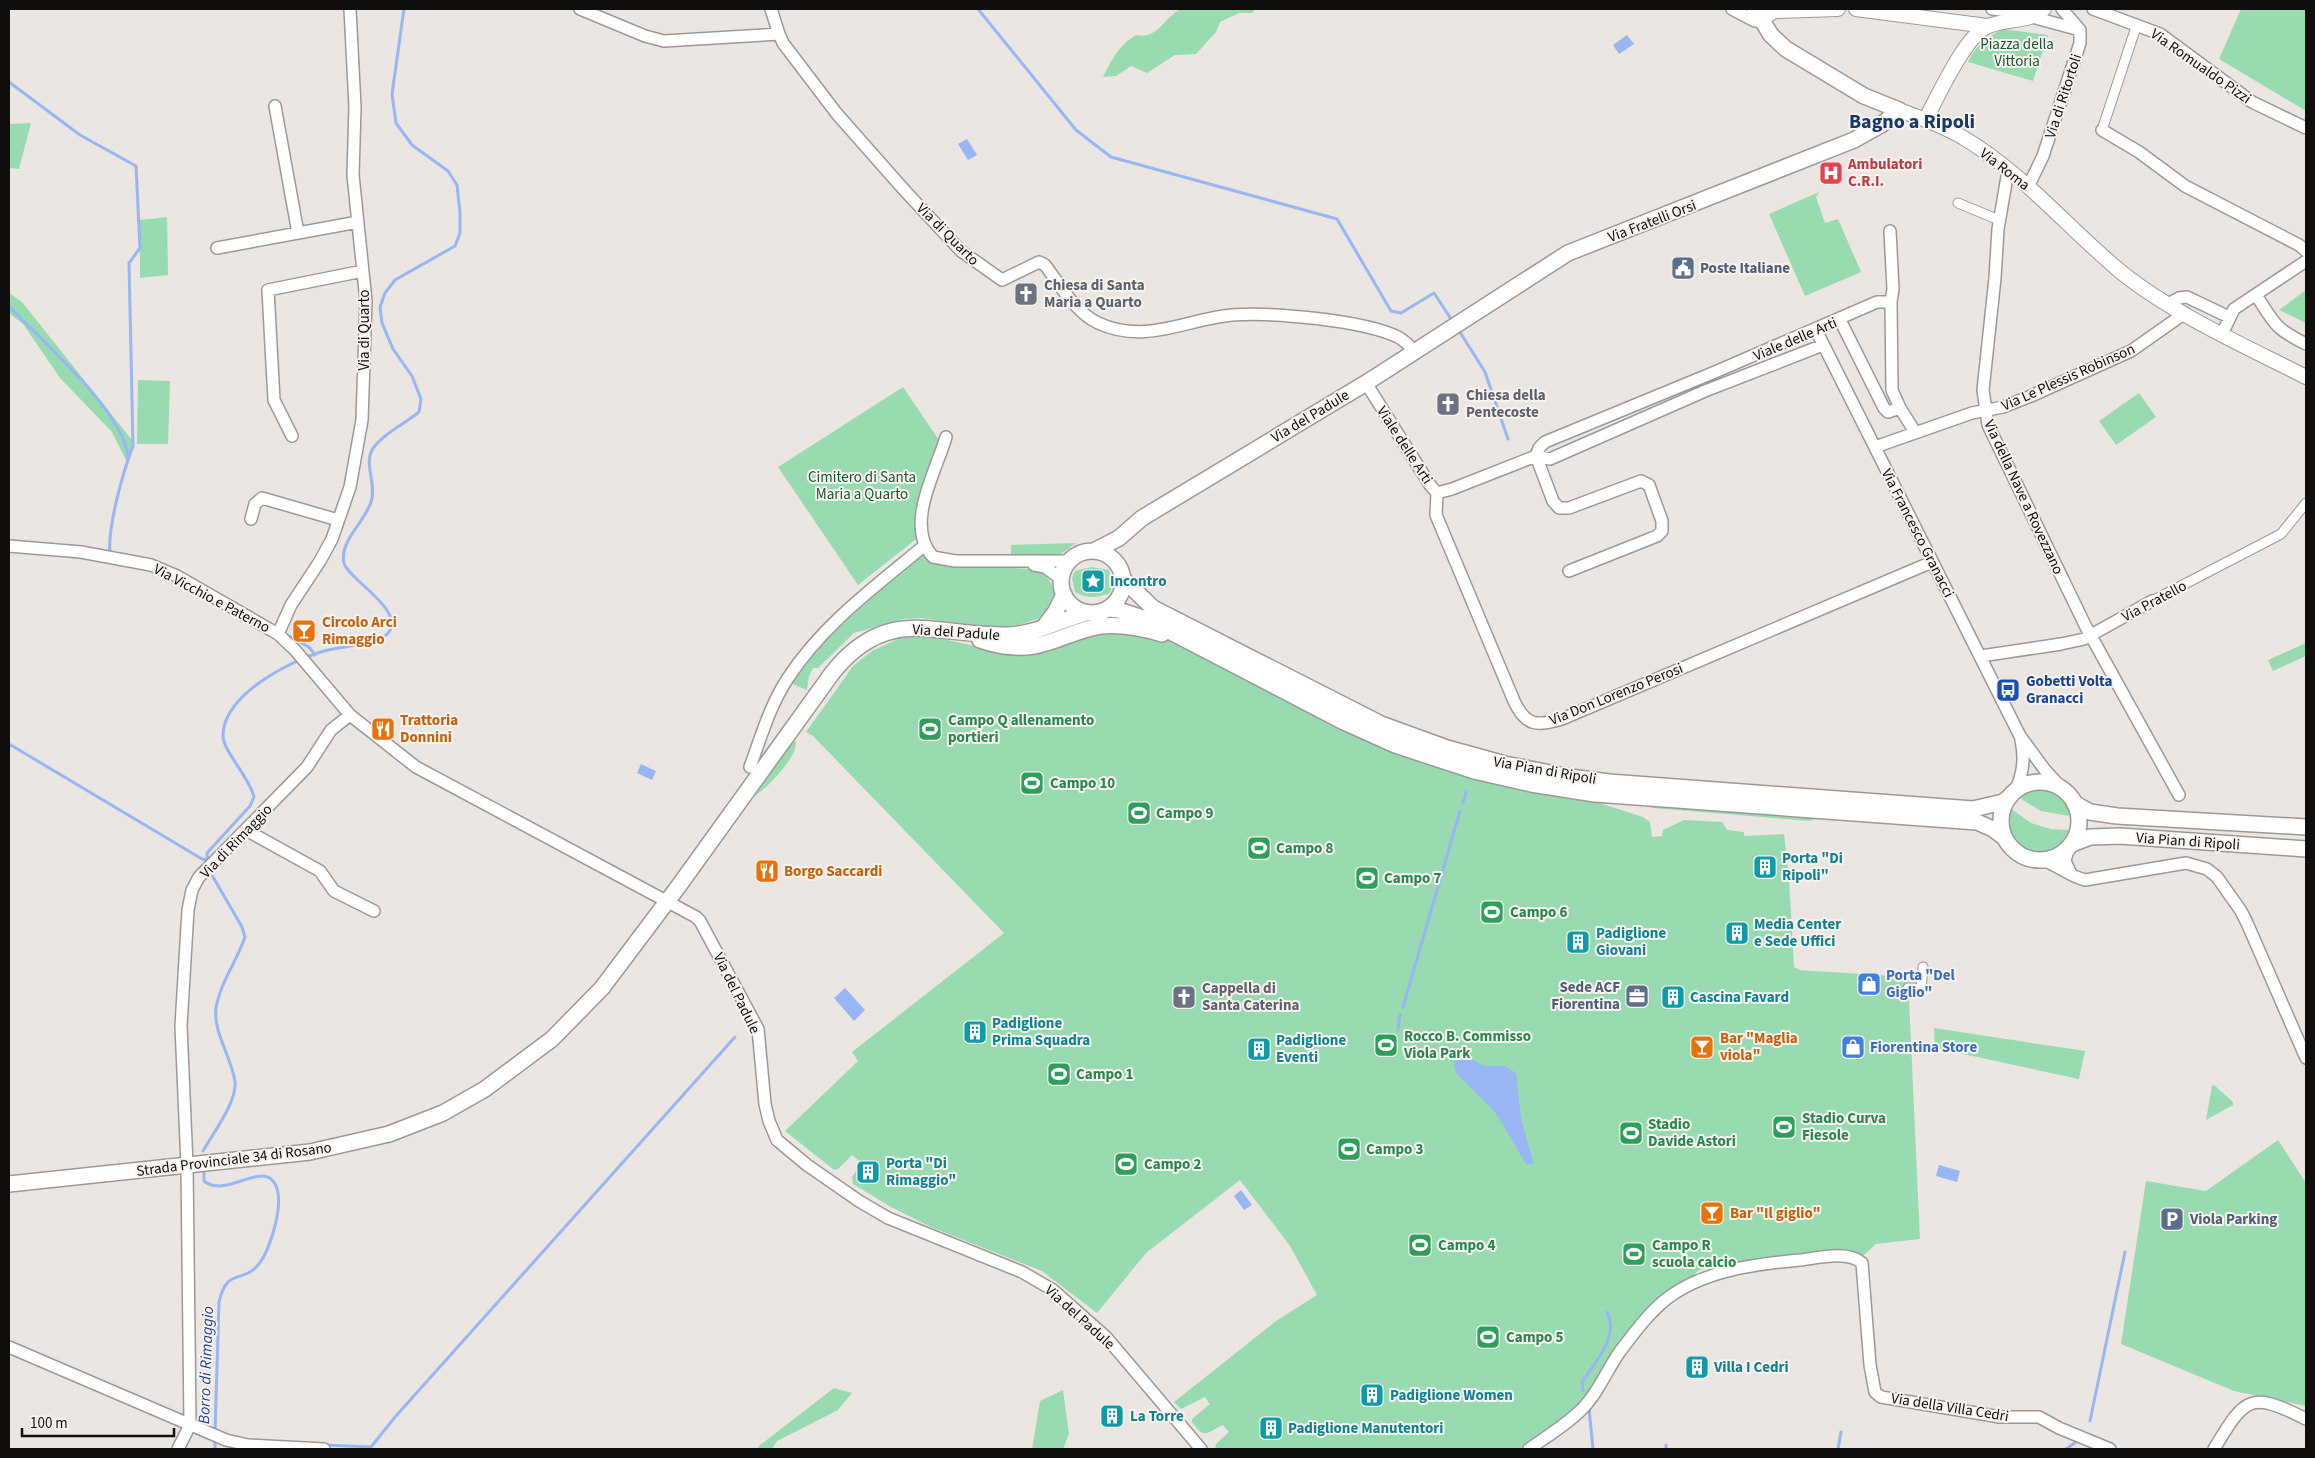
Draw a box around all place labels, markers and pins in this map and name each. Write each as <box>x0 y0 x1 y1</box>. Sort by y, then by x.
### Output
place label: Ambulatori C.R.I. <box>1847 154 1922 192</box>
hospital icon: Ambulatori C.R.I. <box>1818 160 1844 186</box>
public building icon: Poste Italiane <box>1670 255 1696 281</box>
place label: Poste Italiane <box>1700 258 1790 279</box>
place label: Chiesa di Santa Maria a Quarto <box>1044 275 1145 313</box>
church icon: Chiesa di Santa Maria a Quarto <box>1013 281 1039 307</box>
place label: Chiesa della Pentecoste <box>1466 385 1546 423</box>
church icon: Chiesa della Pentecoste <box>1435 391 1461 417</box>
place icon: Incontro <box>1080 568 1106 594</box>
place label: Incontro <box>1110 571 1167 592</box>
place label: Circolo Arci Rimaggio <box>322 612 397 650</box>
bar icon: Circolo Arci Rimaggio <box>291 618 317 644</box>
place label: Gobetti Volta Granacci <box>2026 671 2113 709</box>
bus stop icon: Gobetti Volta Granacci <box>1995 677 2021 703</box>
place label: Trattoria Donnini <box>400 710 458 748</box>
place label: Campo Q allenamento portieri <box>948 710 1094 748</box>
restaurant icon: Trattoria Donnini <box>370 716 396 742</box>
sports icon: Campo Q allenamento portieri <box>917 716 943 742</box>
sports icon: Campo 10 <box>1019 770 1045 796</box>
place label: Campo 10 <box>1050 773 1115 794</box>
sports icon: Campo 9 <box>1126 800 1152 826</box>
place label: Campo 9 <box>1156 803 1213 824</box>
sports icon: Campo 8 <box>1246 835 1272 861</box>
place label: Campo 8 <box>1276 838 1333 859</box>
place label: Porta "Di Ripoli" <box>1782 848 1843 886</box>
building icon: Porta "Di Ripoli" <box>1752 854 1778 880</box>
restaurant icon: Borgo Saccardi <box>754 858 780 884</box>
place label: Borgo Saccardi <box>784 861 882 882</box>
sports icon: Campo 7 <box>1354 865 1380 891</box>
place label: Campo 7 <box>1384 868 1441 889</box>
sports icon: Campo 6 <box>1479 899 1505 925</box>
place label: Campo 6 <box>1510 902 1567 923</box>
place label: Media Center e Sede Uffici <box>1754 914 1841 952</box>
building icon: Media Center e Sede Uffici <box>1724 920 1750 946</box>
place label: Padiglione Giovani <box>1596 923 1666 961</box>
building icon: Padiglione Giovani <box>1565 929 1591 955</box>
place label: Porta "Del Giglio" <box>1886 965 1956 1003</box>
shop icon: Porta "Del Giglio" <box>1856 971 1882 997</box>
place label: Sede ACF Fiorentina <box>1551 977 1620 1015</box>
place label: Cappella di Santa Caterina <box>1202 978 1299 1016</box>
office icon: Sede ACF Fiorentina <box>1624 983 1650 1009</box>
church icon: Cappella di Santa Caterina <box>1171 984 1197 1010</box>
building icon: Cascina Favard <box>1660 984 1686 1010</box>
place label: Cascina Favard <box>1690 987 1789 1008</box>
place label: Padiglione Prima Squadra <box>992 1013 1090 1051</box>
building icon: Padiglione Prima Squadra <box>962 1019 988 1045</box>
place label: Rocco B. Commisso Viola Park <box>1403 1026 1531 1064</box>
place label: Bar "Maglia viola" <box>1720 1028 1798 1066</box>
place label: Padiglione Eventi <box>1276 1030 1346 1068</box>
sports icon: Rocco B. Commisso Viola Park <box>1373 1032 1399 1058</box>
bar icon: Bar "Maglia viola" <box>1689 1034 1715 1060</box>
shop icon: Fiorentina Store <box>1840 1034 1866 1060</box>
building icon: Padiglione Eventi <box>1246 1036 1272 1062</box>
place label: Fiorentina Store <box>1870 1037 1977 1058</box>
sports icon: Campo 1 <box>1046 1061 1072 1087</box>
place label: Campo 1 <box>1076 1064 1133 1085</box>
place label: Stadio Curva Fiesole <box>1802 1108 1886 1146</box>
place label: Stadio Davide Astori <box>1648 1114 1736 1152</box>
sports icon: Stadio Curva Fiesole <box>1771 1114 1797 1140</box>
sports icon: Stadio Davide Astori <box>1618 1120 1644 1146</box>
sports icon: Campo 3 <box>1336 1136 1362 1162</box>
place label: Campo 3 <box>1366 1139 1423 1160</box>
sports icon: Campo 2 <box>1113 1151 1139 1177</box>
place label: Porta "Di Rimaggio" <box>886 1153 956 1191</box>
place label: Campo 2 <box>1144 1154 1201 1175</box>
building icon: Porta "Di Rimaggio" <box>855 1159 881 1185</box>
bar icon: Bar "Il giglio" <box>1699 1200 1725 1226</box>
place label: Bar "Il giglio" <box>1730 1203 1821 1224</box>
parking icon: Viola Parking <box>2159 1206 2185 1232</box>
place label: Viola Parking <box>2189 1209 2277 1230</box>
sports icon: Campo 4 <box>1407 1232 1433 1258</box>
place label: Campo 4 <box>1438 1235 1495 1256</box>
place label: Campo R scuola calcio <box>1652 1235 1736 1273</box>
sports icon: Campo R scuola calcio <box>1621 1241 1647 1267</box>
sports icon: Campo 5 <box>1475 1324 1501 1350</box>
place label: Campo 5 <box>1506 1327 1563 1348</box>
building icon: Villa I Cedri <box>1684 1354 1710 1380</box>
place label: Villa I Cedri <box>1713 1357 1789 1378</box>
building icon: Padiglione Women <box>1359 1382 1385 1408</box>
place label: Padiglione Women <box>1390 1385 1513 1406</box>
building icon: La Torre <box>1099 1403 1125 1429</box>
place label: La Torre <box>1130 1406 1184 1427</box>
building icon: Padiglione Manutentori <box>1258 1415 1284 1441</box>
place label: Padiglione Manutentori <box>1288 1418 1443 1439</box>

